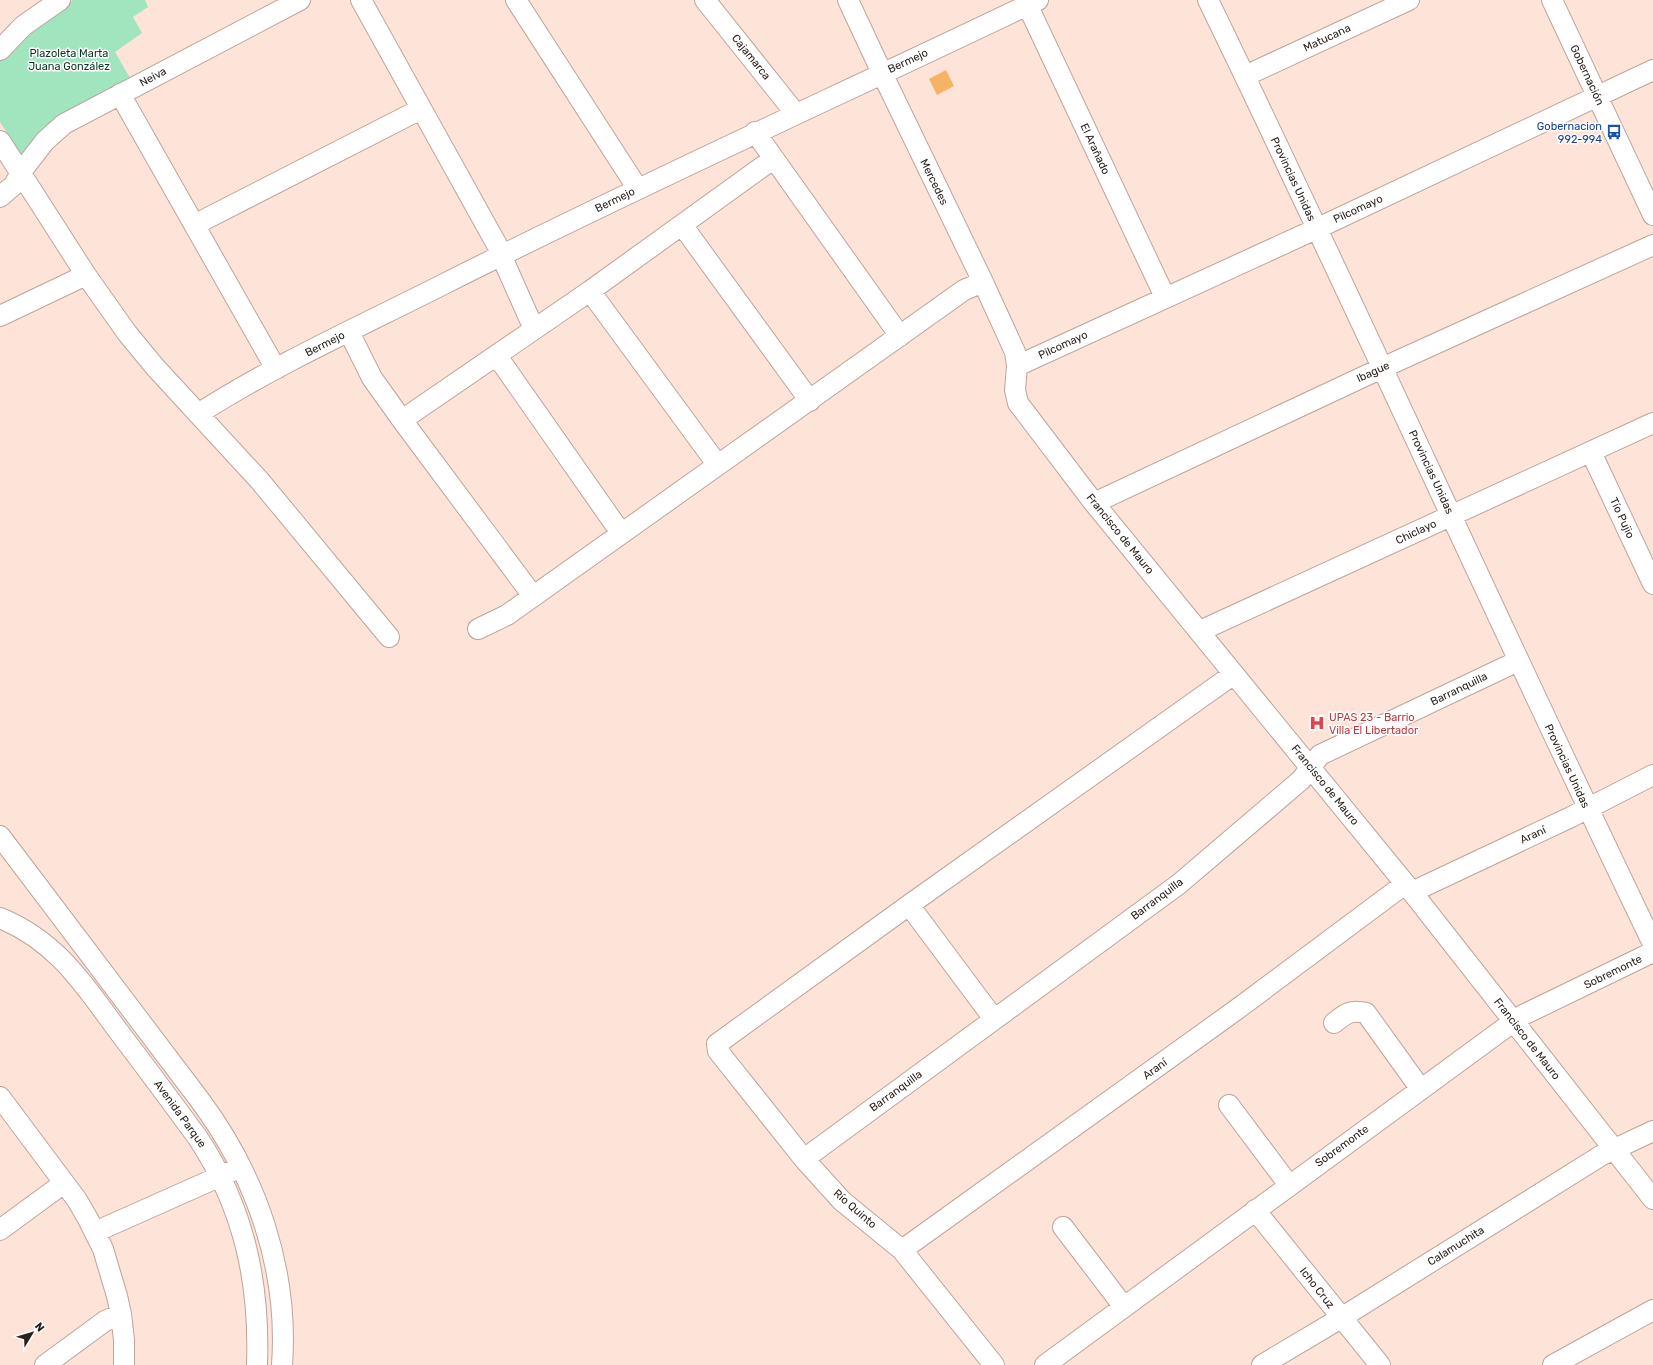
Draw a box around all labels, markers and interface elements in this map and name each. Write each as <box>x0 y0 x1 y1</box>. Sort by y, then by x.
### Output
street label: Matucana <box>1301 21 1353 55</box>
street label: Cajamarca <box>729 32 773 82</box>
street label: Gobernación <box>1567 43 1607 107</box>
street label: Bermejo <box>886 46 930 76</box>
park label: Plazoleta Marta Juana González <box>28 47 110 73</box>
street label: Neiva <box>137 65 169 89</box>
place label: Gobernacion 992-994 <box>1537 120 1602 146</box>
street label: El Arañado <box>1078 121 1112 177</box>
bus stop icon: Gobernacion 992-994 <box>1605 123 1623 141</box>
street label: Provincias Unidas <box>1268 135 1318 223</box>
street label: Mercedes <box>917 157 951 207</box>
street label: Bermejo <box>593 185 637 215</box>
street label: Pilcomayo <box>1331 192 1385 226</box>
street label: Pilcomayo <box>1036 328 1090 362</box>
street label: Bermejo <box>303 329 347 359</box>
street label: Ibague <box>1354 359 1392 385</box>
street label: Provincias Unidas <box>1406 428 1456 516</box>
street label: Francisco de Mauro <box>1084 491 1156 577</box>
street label: Tío Pujio <box>1607 496 1637 540</box>
street label: Chiclayo <box>1394 517 1438 547</box>
street label: Barranquilla <box>1428 670 1490 708</box>
place label: UPAS 23 - Barrio Villa El Libertador <box>1329 711 1419 737</box>
hospital icon: UPAS 23 - Barrio Villa El Libertador <box>1308 714 1326 732</box>
street label: Provincias Unidas <box>1542 722 1592 810</box>
street label: Francisco de Mauro <box>1289 742 1361 828</box>
street label: Araní <box>1518 823 1549 847</box>
street label: Barranquilla <box>1128 875 1186 923</box>
street label: Sobremonte <box>1582 952 1644 992</box>
street label: Francisco de Mauro <box>1491 996 1563 1082</box>
street label: Araní <box>1140 1055 1171 1082</box>
street label: Barranquilla <box>867 1068 925 1114</box>
street label: Avenida Parque <box>151 1078 209 1150</box>
street label: Sobremonte <box>1313 1122 1371 1170</box>
street label: Río Quinto <box>831 1187 879 1231</box>
street label: Calamuchita <box>1425 1223 1487 1269</box>
street label: Icho Cruz <box>1297 1265 1337 1311</box>
north arrow <box>12 1313 52 1353</box>
text: N <box>32 1320 47 1334</box>

